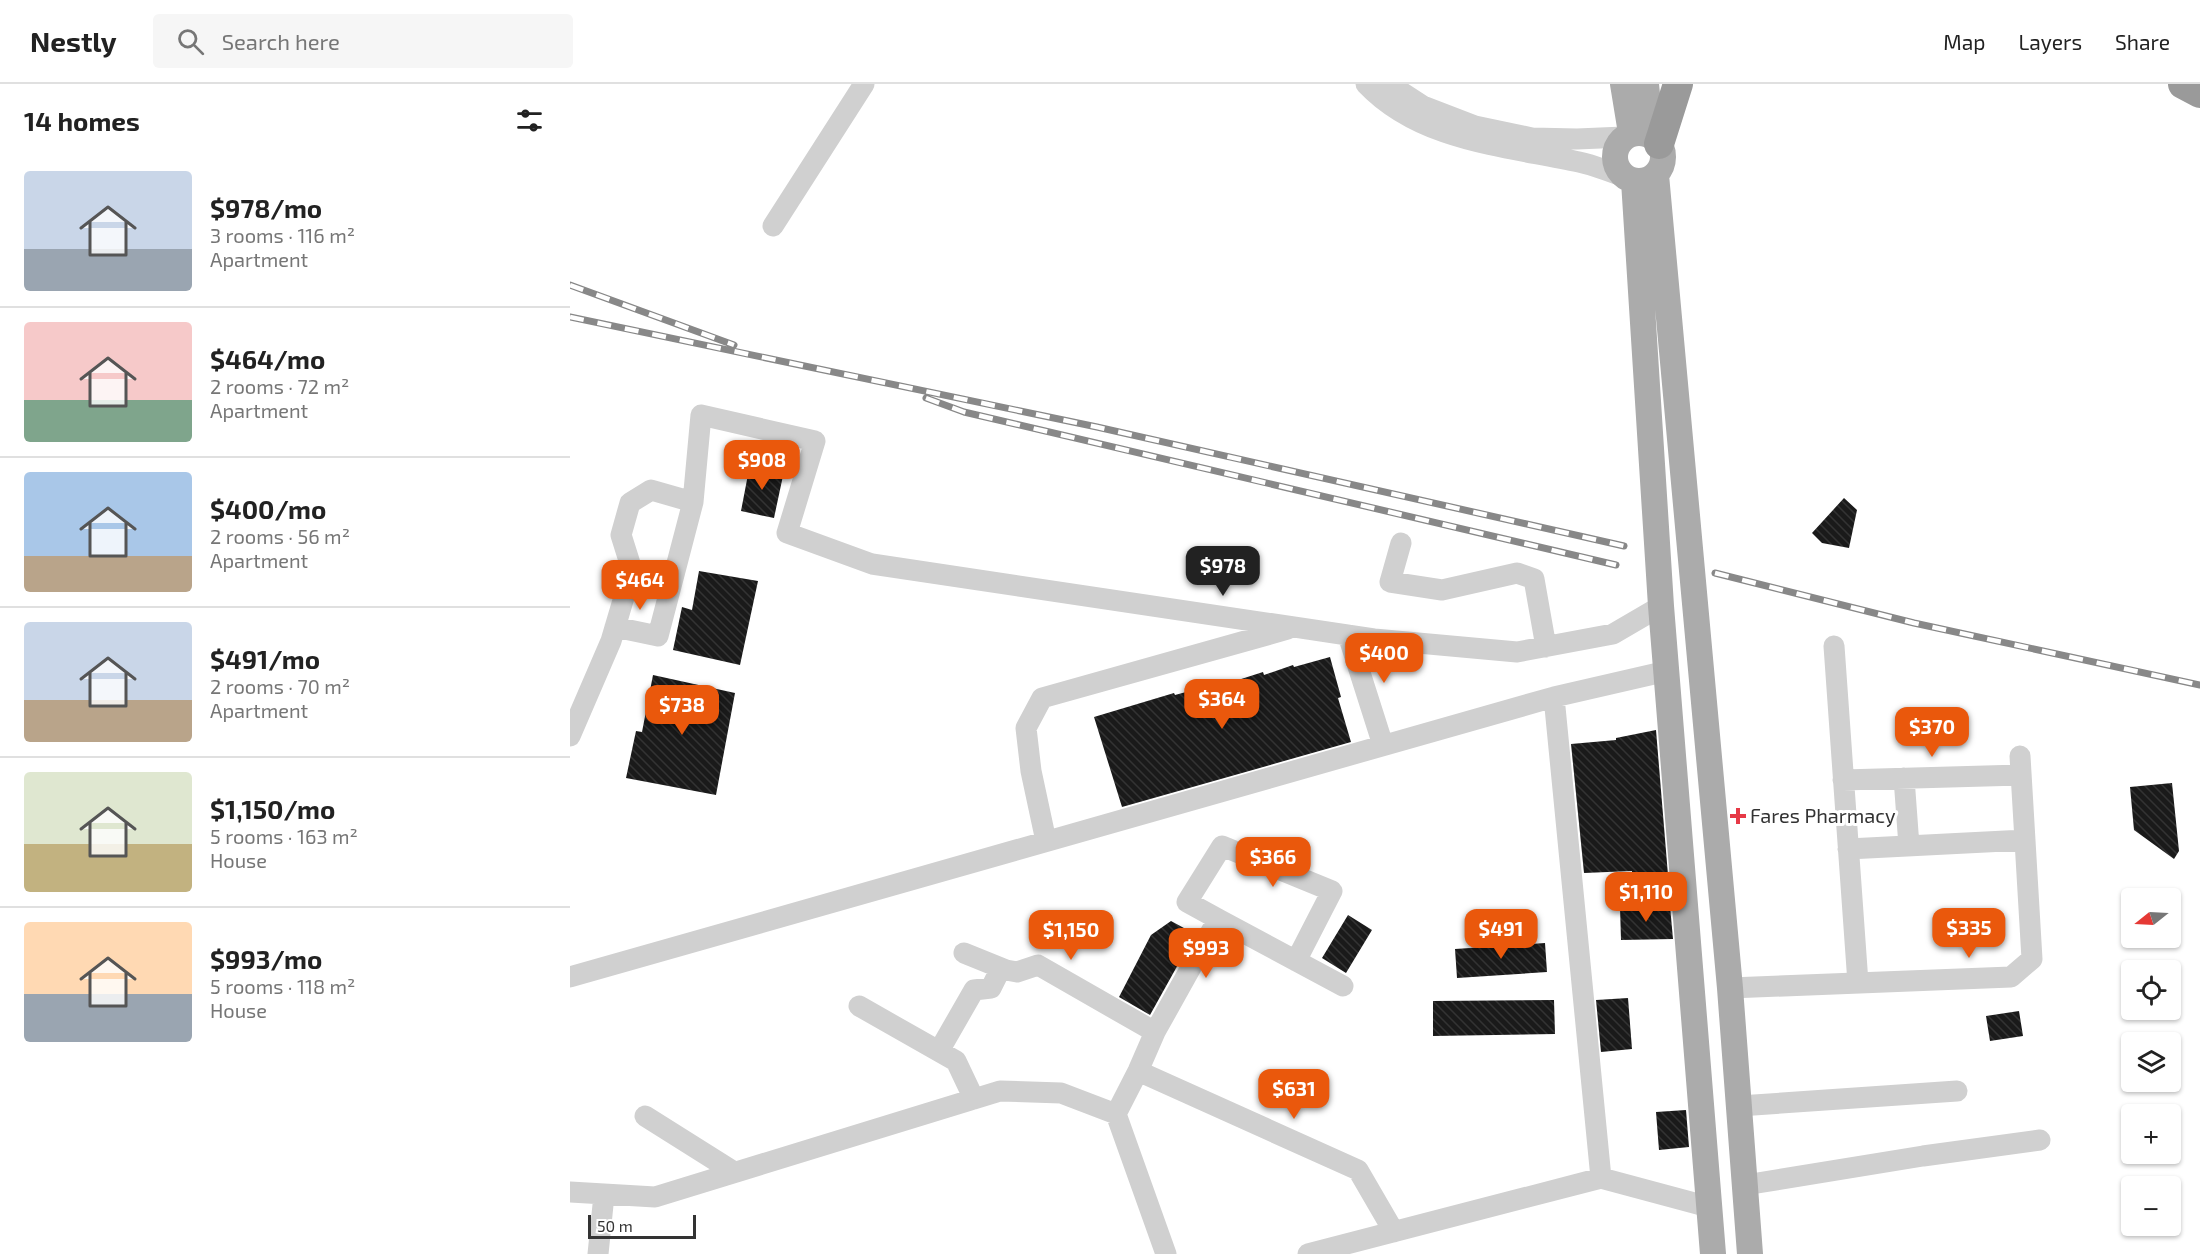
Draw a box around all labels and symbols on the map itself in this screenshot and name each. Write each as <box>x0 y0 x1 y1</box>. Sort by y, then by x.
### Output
pin: $908 <box>726 440 798 491</box>
pin: $978 <box>1187 546 1259 597</box>
pin: $464 <box>604 560 676 611</box>
pin: $400 <box>1348 633 1420 684</box>
pin: $364 <box>1186 679 1258 730</box>
pin: $738 <box>646 685 718 736</box>
pin: $370 <box>1896 707 1968 758</box>
place label: Fares Pharmacy <box>1750 803 1896 827</box>
marker: Fares Pharmacy <box>1731 809 1745 823</box>
pin: $366 <box>1237 837 1309 888</box>
pin: $1,110 <box>1597 872 1695 923</box>
north arrow <box>2121 888 2181 948</box>
pin: $335 <box>1933 908 2005 959</box>
pin: $491 <box>1465 909 1537 960</box>
pin: $1,150 <box>1022 910 1120 961</box>
pin: $993 <box>1170 928 1242 979</box>
pin: $631 <box>1258 1069 1330 1120</box>
scale bar <box>588 1212 696 1240</box>

